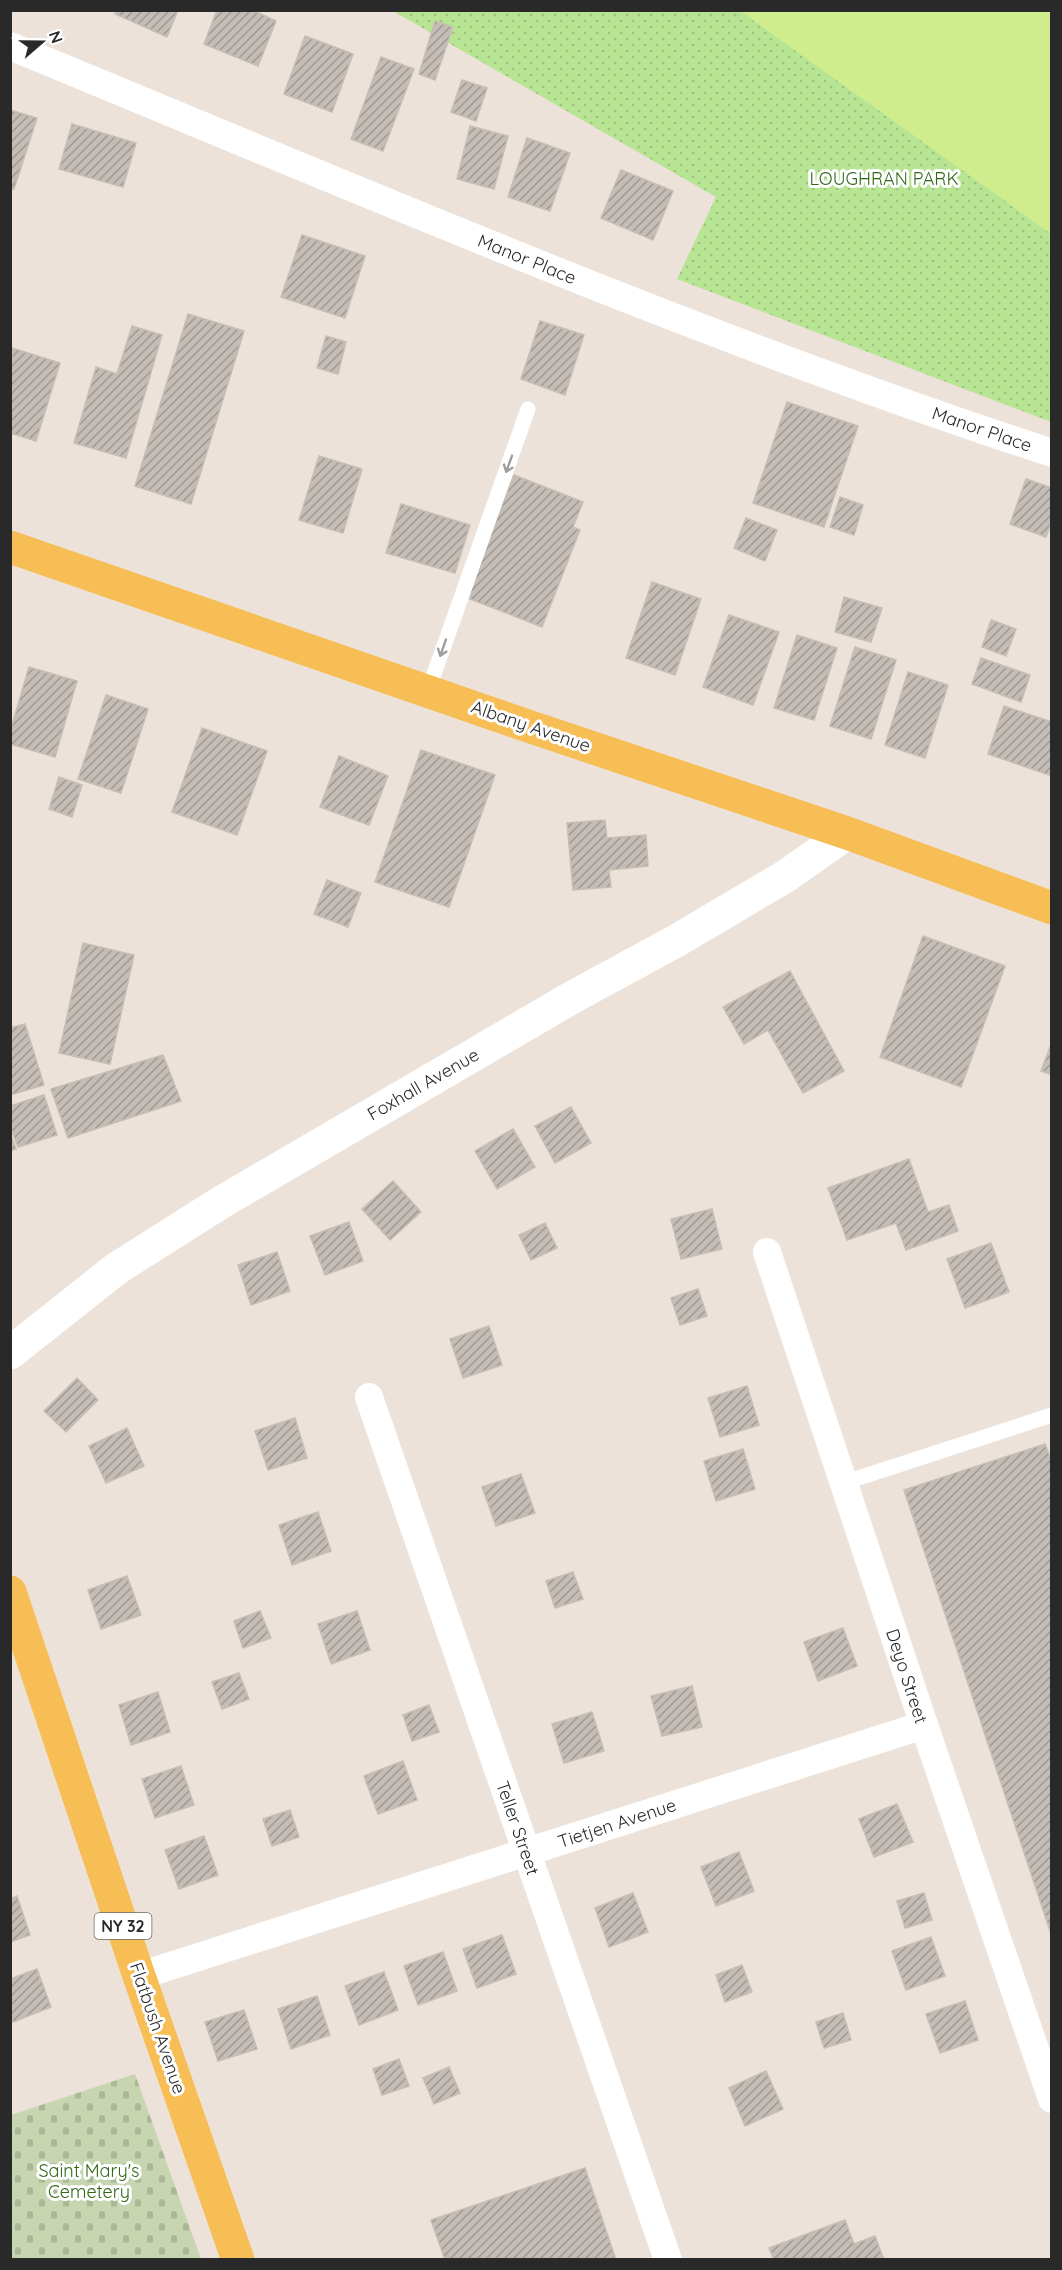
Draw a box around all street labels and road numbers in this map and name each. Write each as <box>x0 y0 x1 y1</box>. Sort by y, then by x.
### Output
street label: Manor Place <box>474 229 580 289</box>
street label: Manor Place <box>929 401 1035 457</box>
street label: Albany Avenue <box>468 695 594 757</box>
street label: Foxhall Avenue <box>363 1043 483 1125</box>
street label: Deyo Street <box>881 1626 933 1726</box>
street label: Teller Street <box>491 1778 545 1878</box>
street label: Tietjen Avenue <box>555 1793 679 1853</box>
road number: NY 32 <box>94 1913 152 1939</box>
street label: Flatbush Avenue <box>125 1959 191 2097</box>

